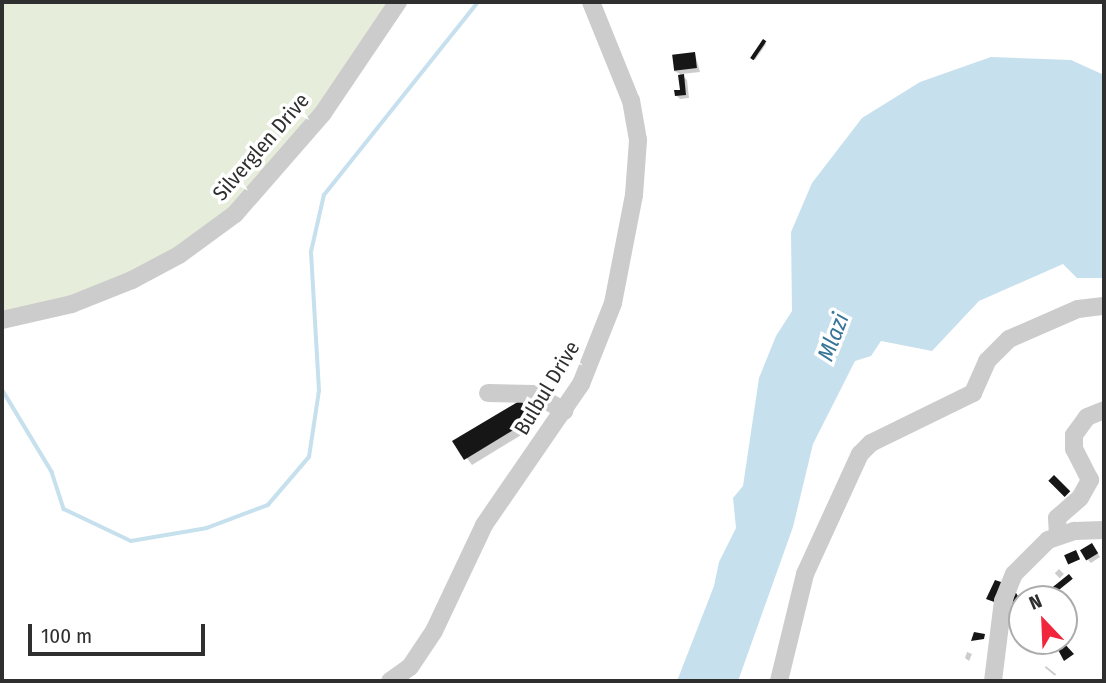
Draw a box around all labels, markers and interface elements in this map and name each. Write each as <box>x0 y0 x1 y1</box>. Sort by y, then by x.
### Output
street label: Silverglen Drive <box>208 88 314 206</box>
water label: Mlazi <box>811 309 855 365</box>
street label: Bulbul Drive <box>509 336 585 440</box>
north arrow <box>1008 585 1078 655</box>
text: N <box>1026 589 1045 615</box>
scale bar <box>32 610 208 654</box>
text: 100 m <box>41 623 92 649</box>

